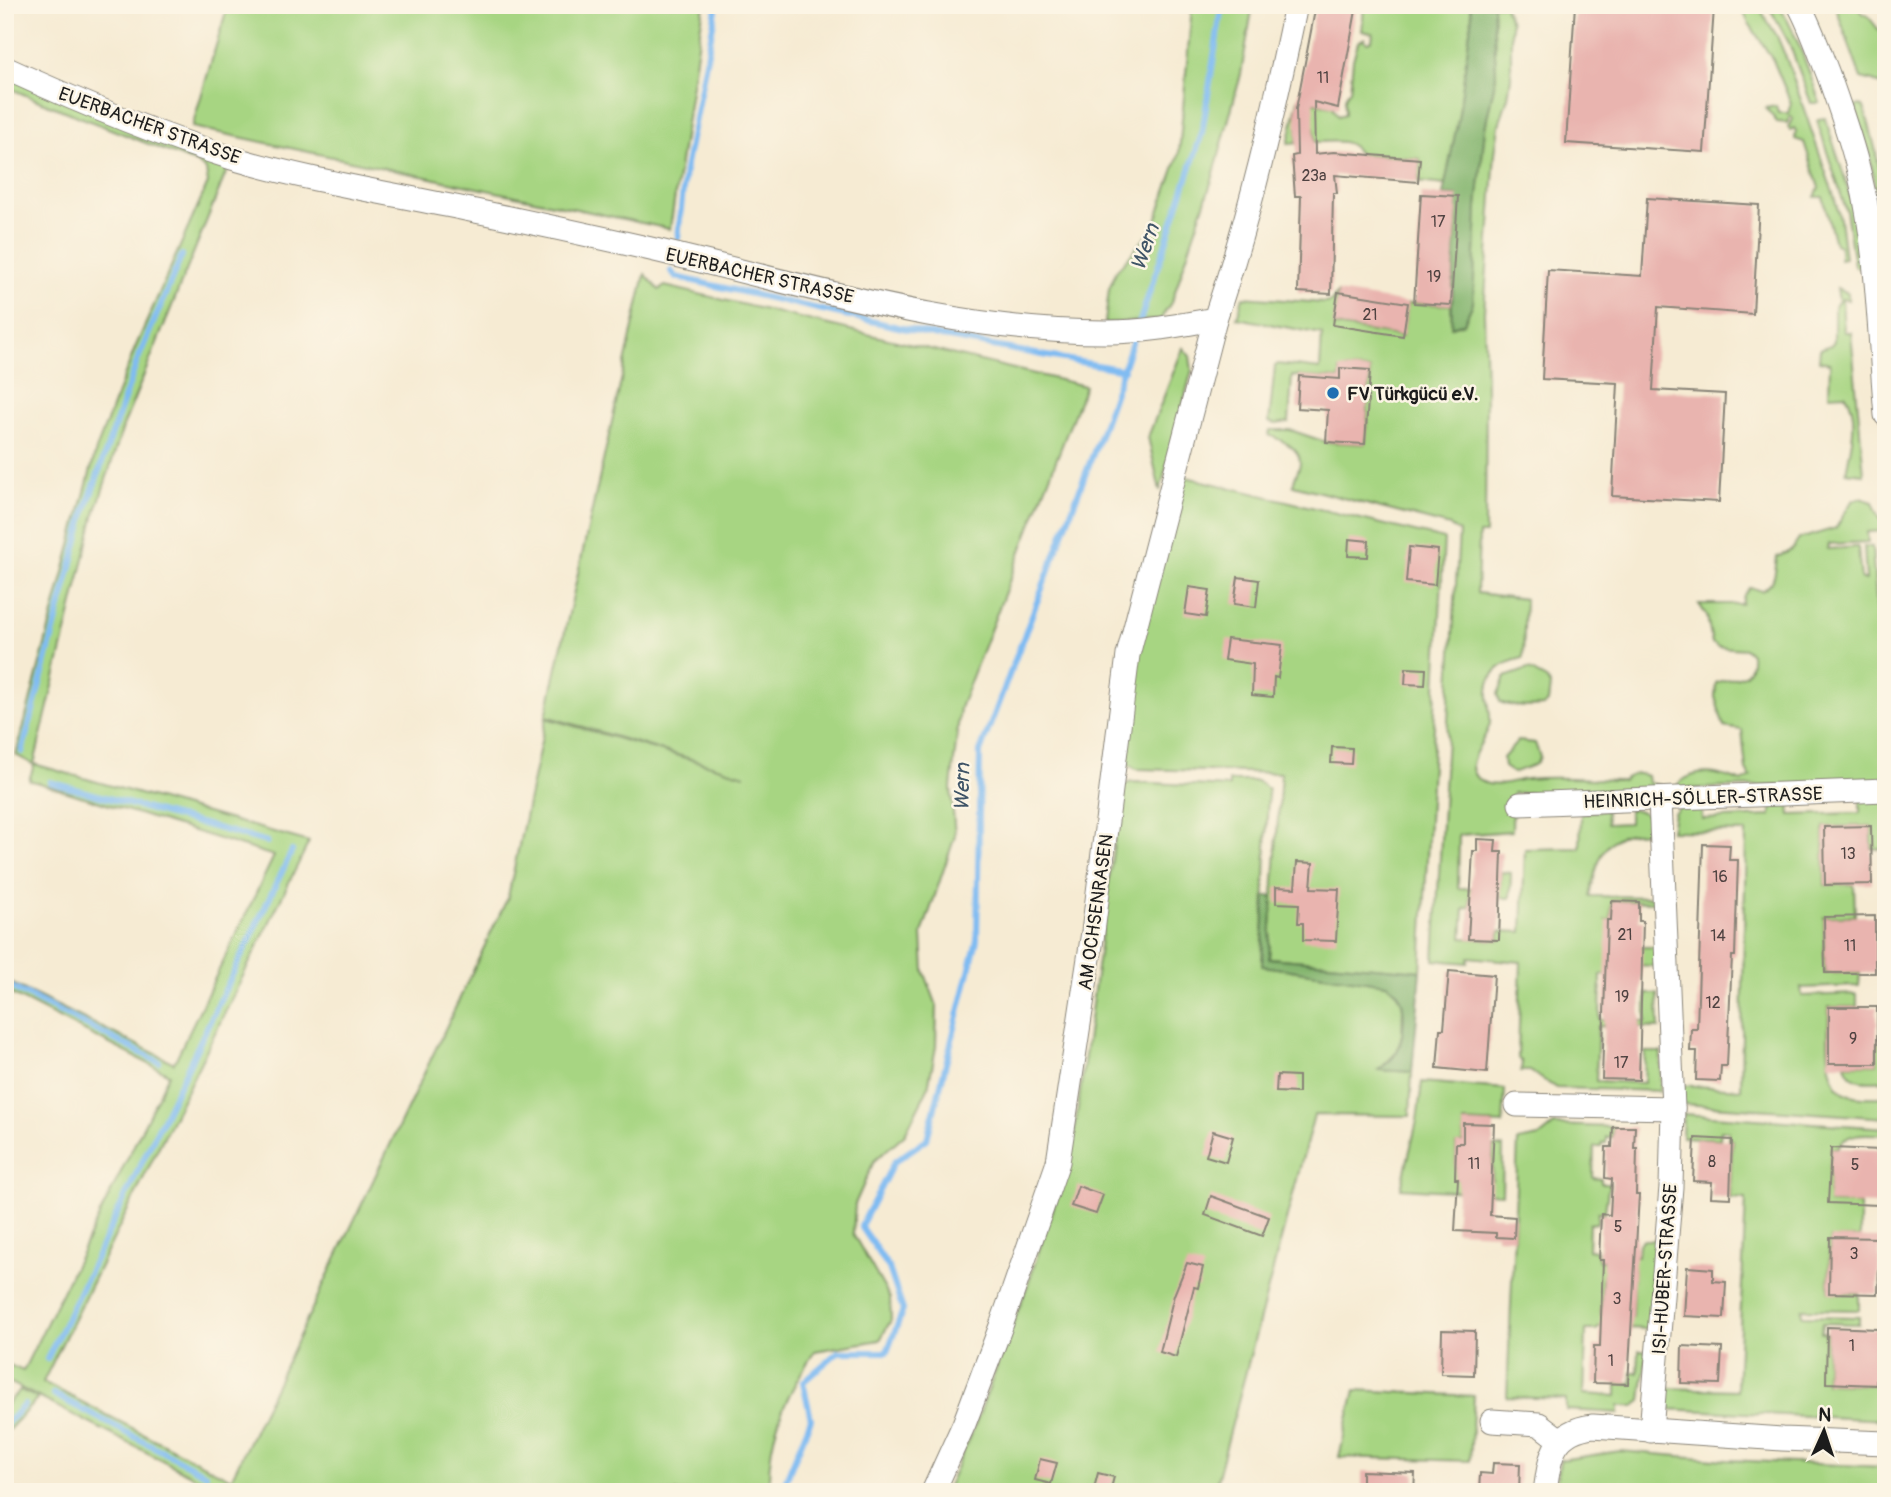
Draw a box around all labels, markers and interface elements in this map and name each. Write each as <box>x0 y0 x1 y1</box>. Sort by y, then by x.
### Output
house number: 11 <box>1317 68 1329 88</box>
street label: EUERBACHER STRASSE <box>55 82 244 170</box>
house number: 23a <box>1302 166 1326 186</box>
house number: 17 <box>1431 212 1446 232</box>
water label: Wern <box>1125 219 1166 274</box>
street label: EUERBACHER STRASSE <box>663 243 856 309</box>
house number: 19 <box>1427 267 1441 287</box>
house number: 21 <box>1362 305 1378 325</box>
place label: FV Türkgücü e.V. <box>1347 382 1478 406</box>
marker: FV Türkgücü e.V. <box>1325 385 1341 401</box>
water label: Wern <box>949 762 976 811</box>
street label: HEINRICH-SÖLLER-STRASSE <box>1583 782 1823 814</box>
street label: AM OCHSENRASEN <box>1073 832 1119 992</box>
house number: 13 <box>1840 844 1856 864</box>
house number: 16 <box>1712 867 1728 887</box>
house number: 21 <box>1617 925 1633 945</box>
house number: 14 <box>1710 926 1726 946</box>
house number: 11 <box>1844 936 1856 956</box>
house number: 19 <box>1615 987 1629 1007</box>
house number: 12 <box>1705 993 1721 1013</box>
house number: 9 <box>1849 1029 1857 1049</box>
house number: 17 <box>1614 1053 1629 1073</box>
house number: 8 <box>1708 1152 1716 1172</box>
house number: 11 <box>1468 1154 1480 1174</box>
house number: 5 <box>1851 1155 1859 1175</box>
street label: ISI-HUBER-STRASSE <box>1647 1183 1683 1355</box>
house number: 5 <box>1614 1217 1622 1237</box>
house number: 3 <box>1850 1244 1859 1264</box>
house number: 3 <box>1613 1289 1622 1309</box>
house number: 1 <box>1849 1336 1855 1356</box>
house number: 1 <box>1608 1351 1614 1371</box>
north arrow <box>1790 1396 1860 1466</box>
text: N <box>1818 1403 1832 1427</box>

